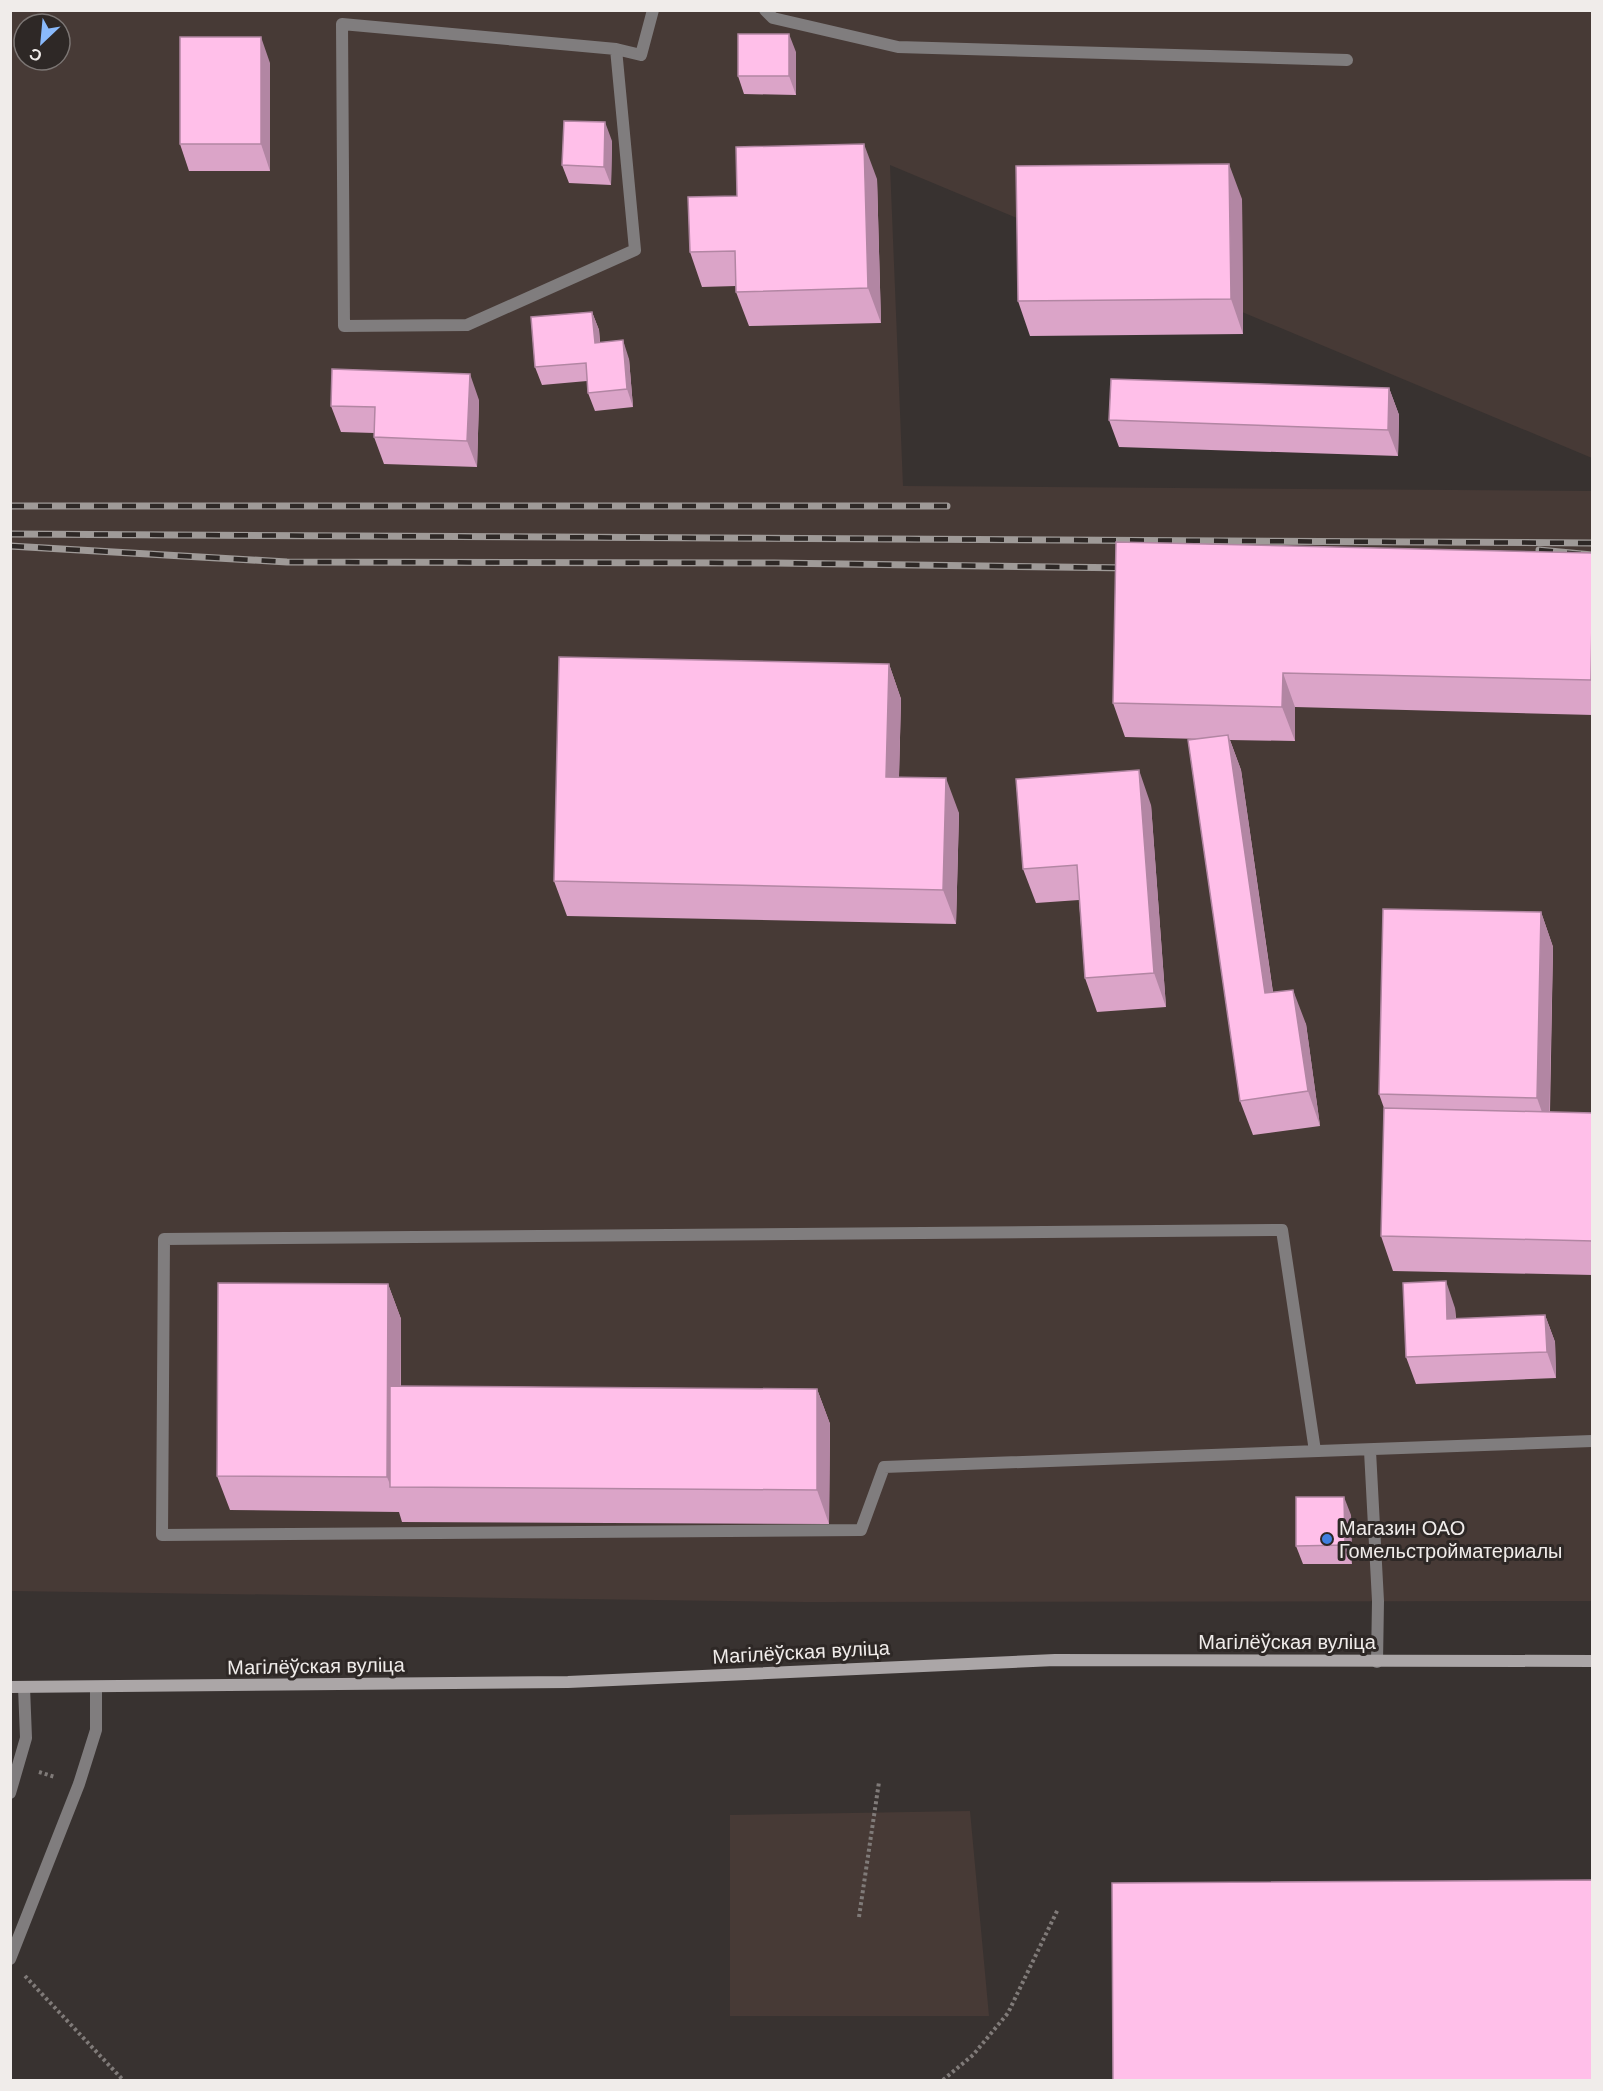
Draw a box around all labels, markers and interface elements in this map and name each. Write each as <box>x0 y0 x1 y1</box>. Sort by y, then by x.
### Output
north arrow <box>12 12 72 72</box>
text: С <box>26 45 45 65</box>
place label: Магазин ОАО Гомельстройматериалы <box>1339 1517 1562 1562</box>
marker: Магазин ОАО Гомельстройматериалы <box>1320 1532 1334 1546</box>
street label: Магілёўская вуліца <box>1198 1631 1377 1653</box>
street label: Магілёўская вуліца <box>712 1636 891 1668</box>
street label: Магілёўская вуліца <box>227 1653 406 1679</box>

